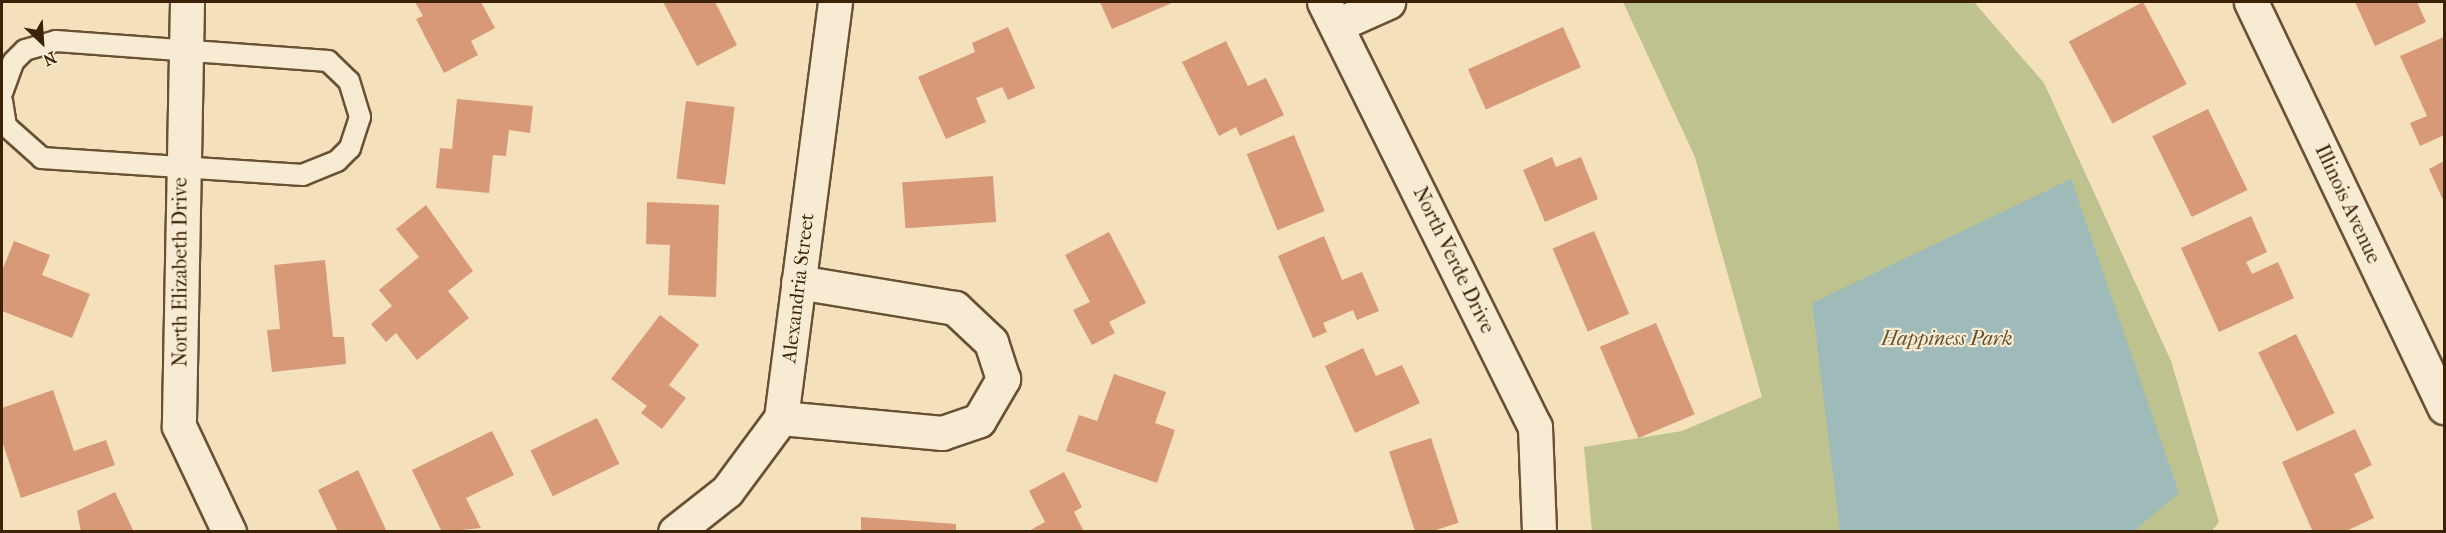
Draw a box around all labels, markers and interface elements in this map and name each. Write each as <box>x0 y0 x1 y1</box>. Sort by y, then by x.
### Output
north arrow <box>12 12 72 72</box>
text: N <box>40 48 59 70</box>
street label: Illinois Avenue <box>2310 141 2386 267</box>
street label: North Elizabeth Drive <box>168 177 192 367</box>
street label: North Verde Drive <box>1408 183 1500 337</box>
street label: Alexandria Street <box>777 212 819 364</box>
park label: Happiness Park <box>1882 326 2012 350</box>

